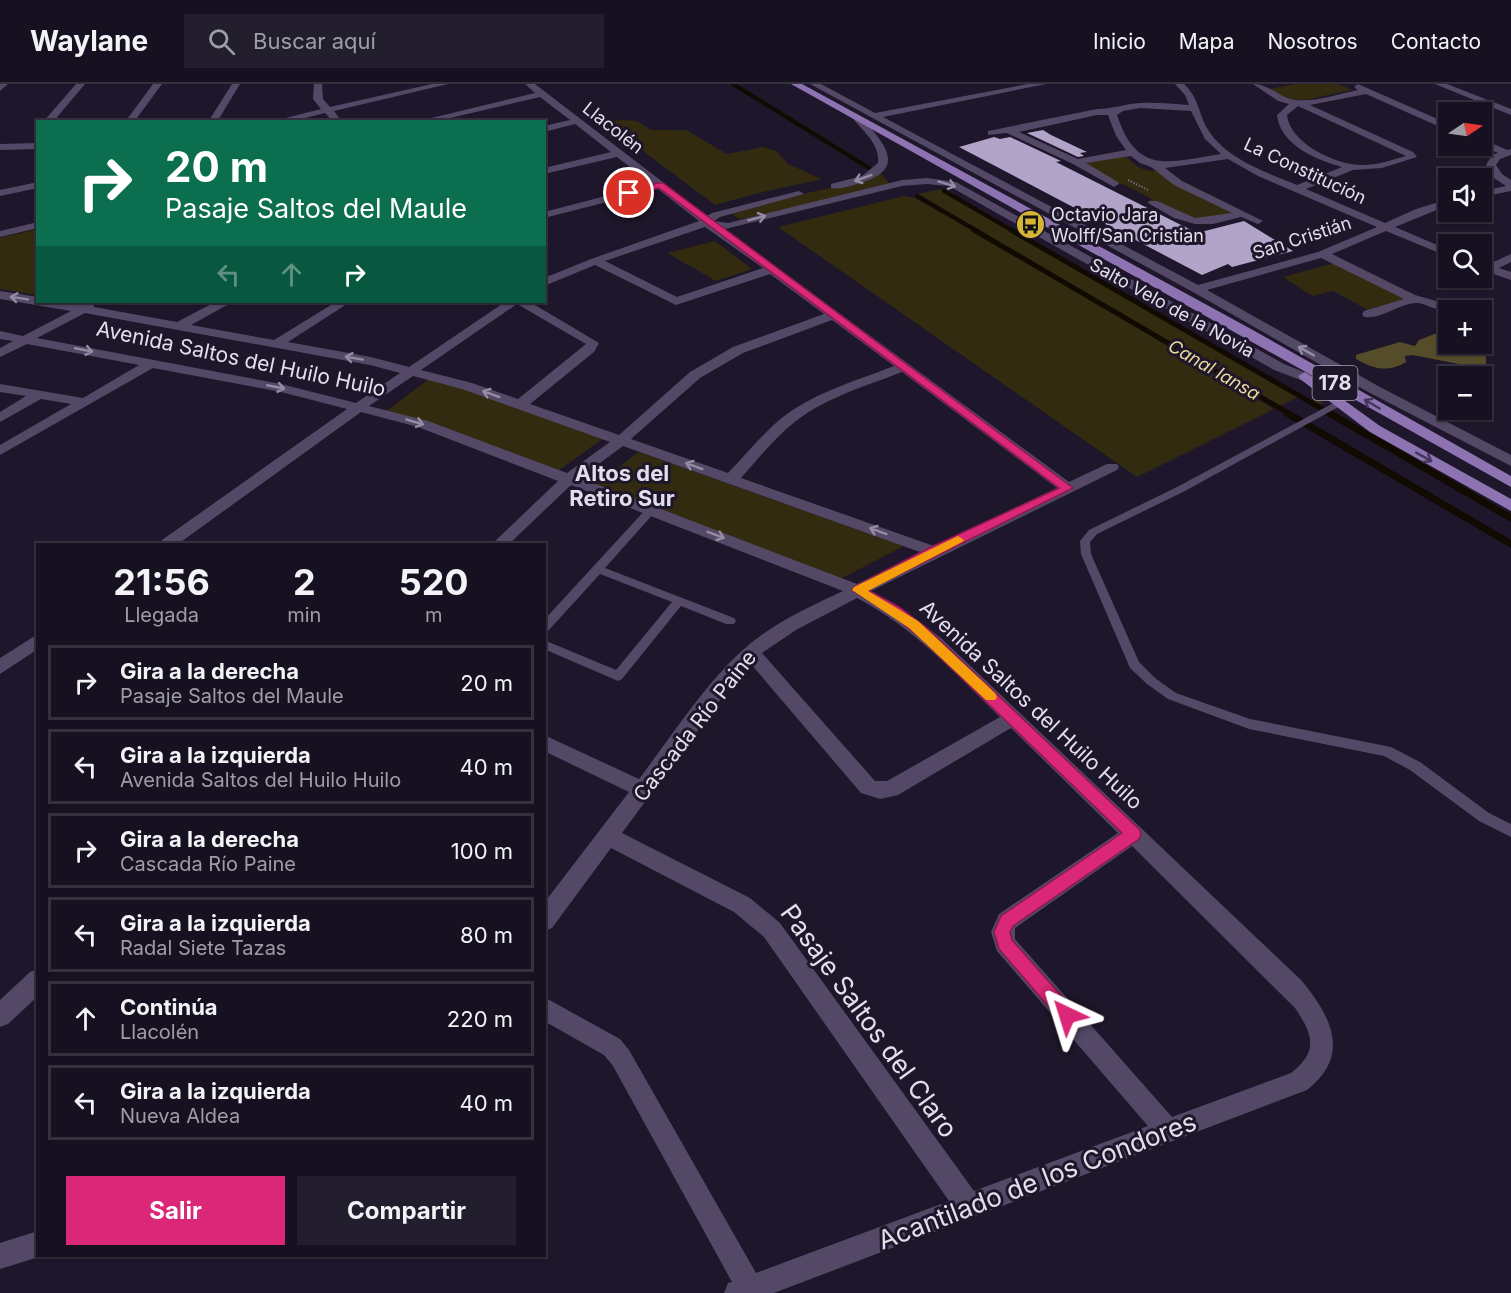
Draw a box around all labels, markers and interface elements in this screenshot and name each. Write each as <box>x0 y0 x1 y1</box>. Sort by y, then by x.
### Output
search box <box>184 14 604 68</box>
text: Waylane <box>30 24 148 58</box>
icon: search <box>205 25 238 58</box>
text: Buscar aquí <box>253 28 376 54</box>
text: Inicio <box>1093 29 1146 54</box>
text: Mapa <box>1179 29 1234 54</box>
text: Nosotros <box>1267 29 1358 54</box>
text: Contacto <box>1391 29 1481 54</box>
street label: Llacolén <box>579 97 648 158</box>
north arrow <box>1438 102 1492 156</box>
map controls <box>1438 102 1492 420</box>
street label: La Constitución <box>1241 133 1370 208</box>
text: 20 m <box>165 141 268 192</box>
icon: right <box>66 144 144 222</box>
pin <box>603 167 654 218</box>
button: sound <box>1438 168 1492 222</box>
one-way arrow <box>855 173 873 184</box>
icon: arrive <box>612 176 645 209</box>
one-way arrow <box>937 179 956 190</box>
text: Pasaje Saltos del Maule <box>165 192 467 225</box>
place label: Octavio Jara Wolff/San Cristian <box>1051 204 1204 246</box>
bus stop icon: Octavio Jara Wolff/San Cristian <box>1014 209 1046 241</box>
one-way arrow <box>747 211 766 223</box>
street label: San Cristián <box>1250 212 1354 263</box>
button: search <box>1438 234 1492 288</box>
street label: Salto Velo de la Novia <box>1086 254 1258 362</box>
icon: left <box>212 258 245 291</box>
icon: ahead <box>275 258 308 291</box>
icon: right <box>338 258 371 291</box>
one-way arrow <box>9 292 29 303</box>
button: + <box>1438 300 1492 354</box>
street label: Avenida Saltos del Huilo Huilo <box>94 316 388 401</box>
water label: Canal Iansa <box>1165 335 1264 404</box>
one-way arrow <box>1297 344 1314 356</box>
one-way arrow <box>74 345 93 356</box>
one-way arrow <box>345 352 365 363</box>
road number: 178 <box>1312 366 1358 400</box>
button: − <box>1438 366 1492 420</box>
one-way arrow <box>265 382 285 393</box>
one-way arrow <box>482 387 501 398</box>
one-way arrow <box>1364 398 1381 410</box>
one-way arrow <box>405 417 424 428</box>
one-way arrow <box>1415 451 1432 463</box>
district label: Altos del Retiro Sur <box>569 460 675 511</box>
one-way arrow <box>685 460 704 471</box>
one-way arrow <box>869 525 888 536</box>
one-way arrow <box>706 530 725 541</box>
text: 21:56 <box>113 560 210 604</box>
text: 2 <box>293 560 316 604</box>
text: 520 <box>399 560 469 604</box>
street label: Avenida Saltos del Huilo Huilo <box>915 595 1148 814</box>
text: Llegada <box>124 603 199 627</box>
text: min <box>287 603 321 627</box>
text: m <box>425 603 442 627</box>
street label: Cascada Río Paine <box>628 645 761 806</box>
text: Gira a la derecha <box>120 658 299 684</box>
icon: right <box>69 666 102 699</box>
text: 20 m <box>460 670 513 696</box>
text: Pasaje Saltos del Maule <box>120 684 344 708</box>
text: Gira a la izquierda <box>120 742 311 768</box>
icon: left <box>69 750 102 783</box>
text: 40 m <box>459 754 513 780</box>
text: Avenida Saltos del Huilo Huilo <box>120 768 401 792</box>
text: Gira a la derecha <box>120 826 299 852</box>
icon: right <box>69 834 102 867</box>
text: 100 m <box>451 838 513 864</box>
text: Cascada Río Paine <box>120 852 296 876</box>
street label: Pasaje Saltos del Claro <box>774 898 964 1143</box>
text: Gira a la izquierda <box>120 910 311 936</box>
icon: left <box>69 918 102 951</box>
text: 80 m <box>460 922 513 948</box>
text: Radal Siete Tazas <box>120 936 286 960</box>
position arrow <box>1035 983 1099 1047</box>
text: Continúa <box>120 994 218 1020</box>
icon: ahead <box>69 1002 102 1035</box>
text: 220 m <box>447 1006 513 1032</box>
text: Llacolén <box>120 1020 199 1044</box>
text: Gira a la izquierda <box>120 1078 311 1104</box>
icon: left <box>69 1086 102 1119</box>
text: 40 m <box>459 1090 513 1116</box>
text: Nueva Aldea <box>120 1104 240 1128</box>
street label: Acantilado de los Condores <box>873 1105 1200 1256</box>
button: Salir <box>66 1176 285 1245</box>
button: Compartir <box>297 1176 516 1245</box>

